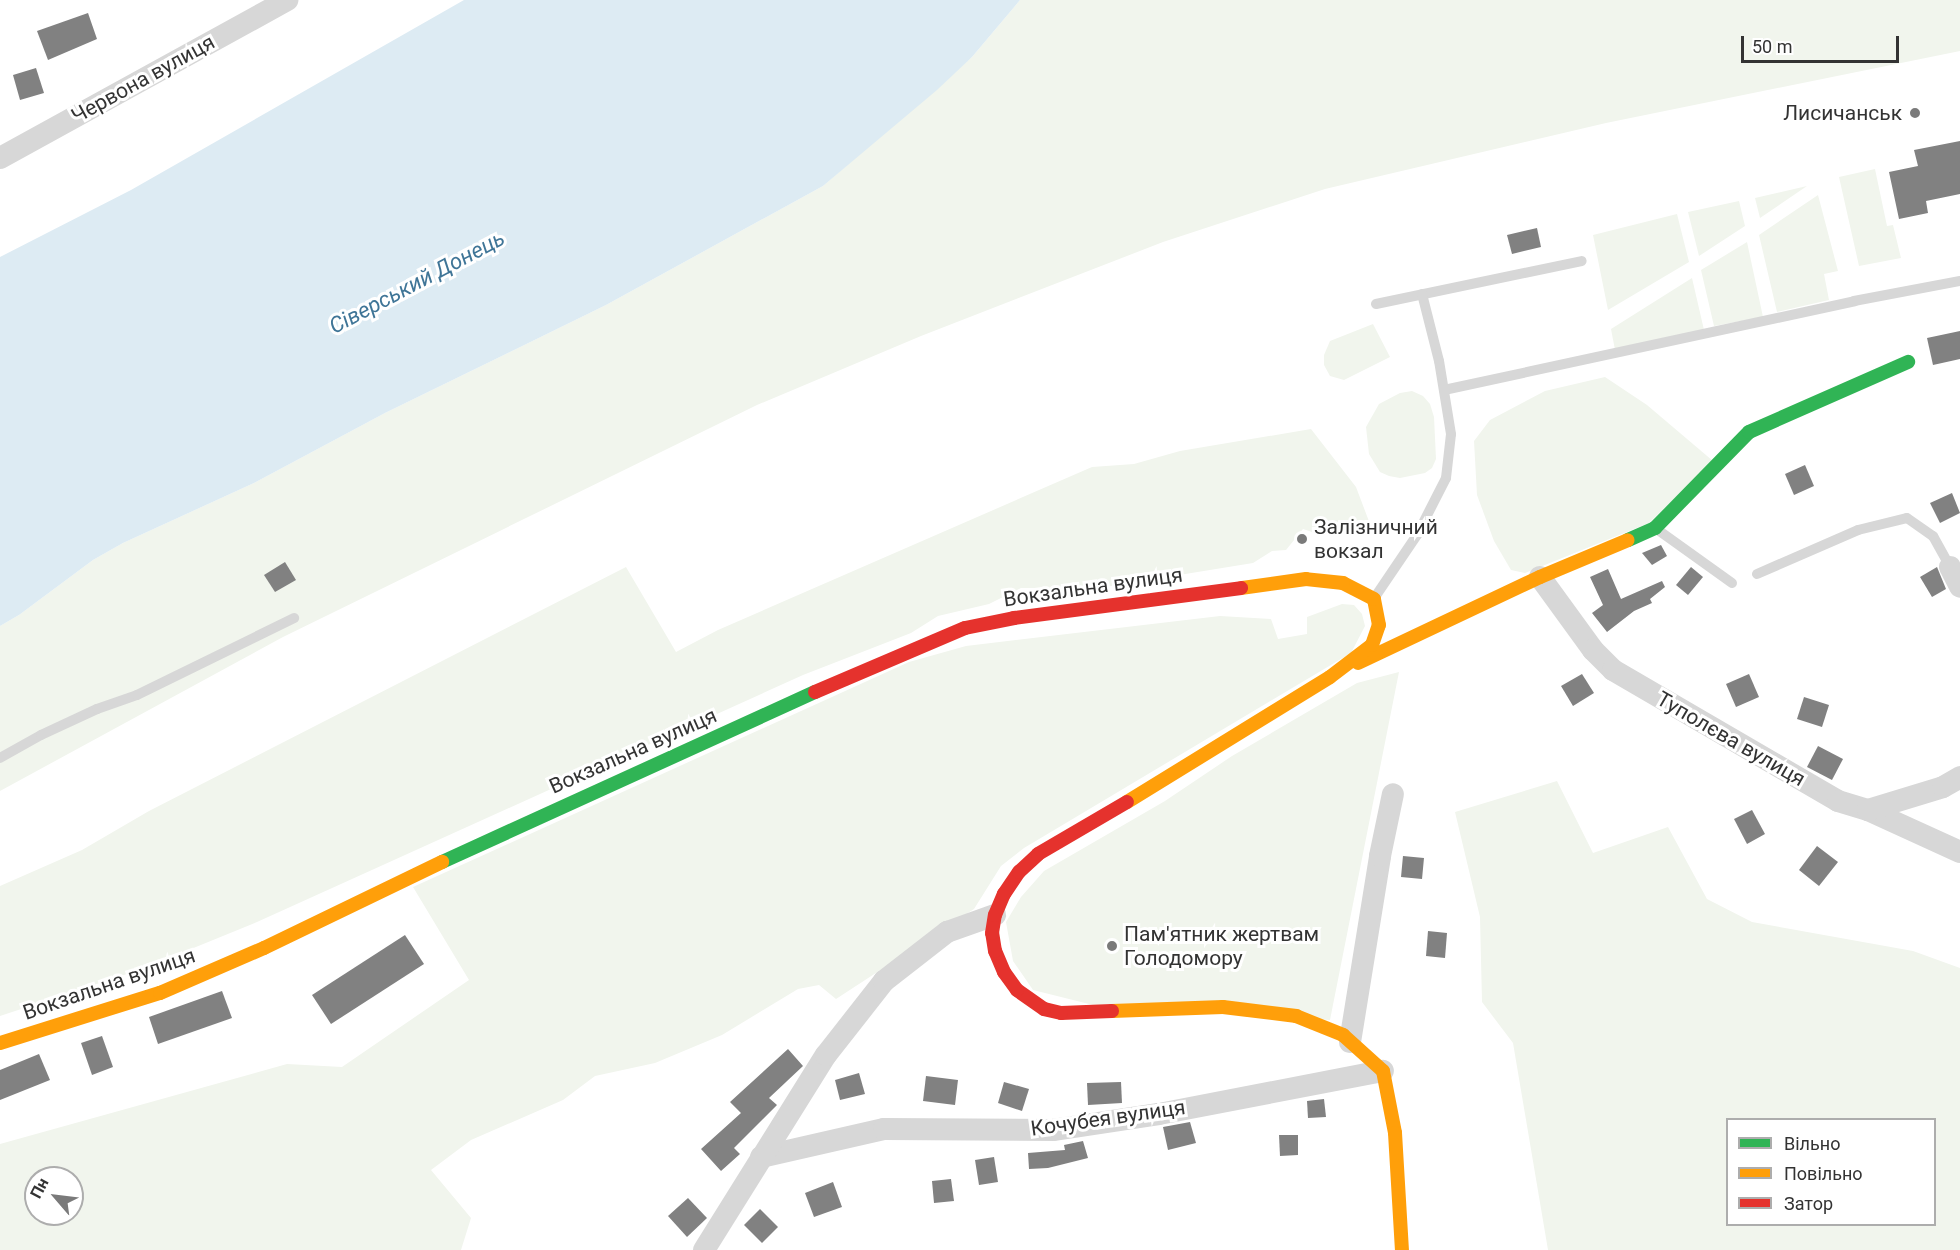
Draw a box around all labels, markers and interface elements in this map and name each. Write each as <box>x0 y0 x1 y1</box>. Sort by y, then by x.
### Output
scale bar <box>1744 24 1902 62</box>
street label: Червона вулиця <box>67 29 219 129</box>
text: 50 m <box>1752 36 1792 57</box>
place label: Лисичанськ <box>1783 100 1902 126</box>
marker: Лисичанськ <box>1906 104 1924 122</box>
water label: Сіверський Донець <box>325 225 509 339</box>
place label: Залізничний вокзал <box>1314 514 1438 564</box>
marker: Залізничний вокзал <box>1295 532 1309 546</box>
street label: Вокзальна вулиця <box>1002 562 1184 612</box>
street label: Туполєва вулиця <box>1652 686 1810 792</box>
street label: Вокзальна вулиця <box>545 703 721 799</box>
place label: Пам'ятник жертвам Голодомору <box>1124 921 1319 971</box>
marker: Пам'ятник жертвам Голодомору <box>1105 939 1119 953</box>
street label: Вокзальна вулиця <box>20 943 198 1025</box>
street label: Кочубея вулиця <box>1029 1095 1187 1141</box>
legend <box>1726 1118 1936 1226</box>
text: Вільно <box>1784 1133 1840 1154</box>
text: Повільно <box>1784 1163 1863 1184</box>
north arrow <box>24 1166 84 1226</box>
text: Пн <box>26 1175 53 1202</box>
text: Затор <box>1784 1193 1833 1214</box>

